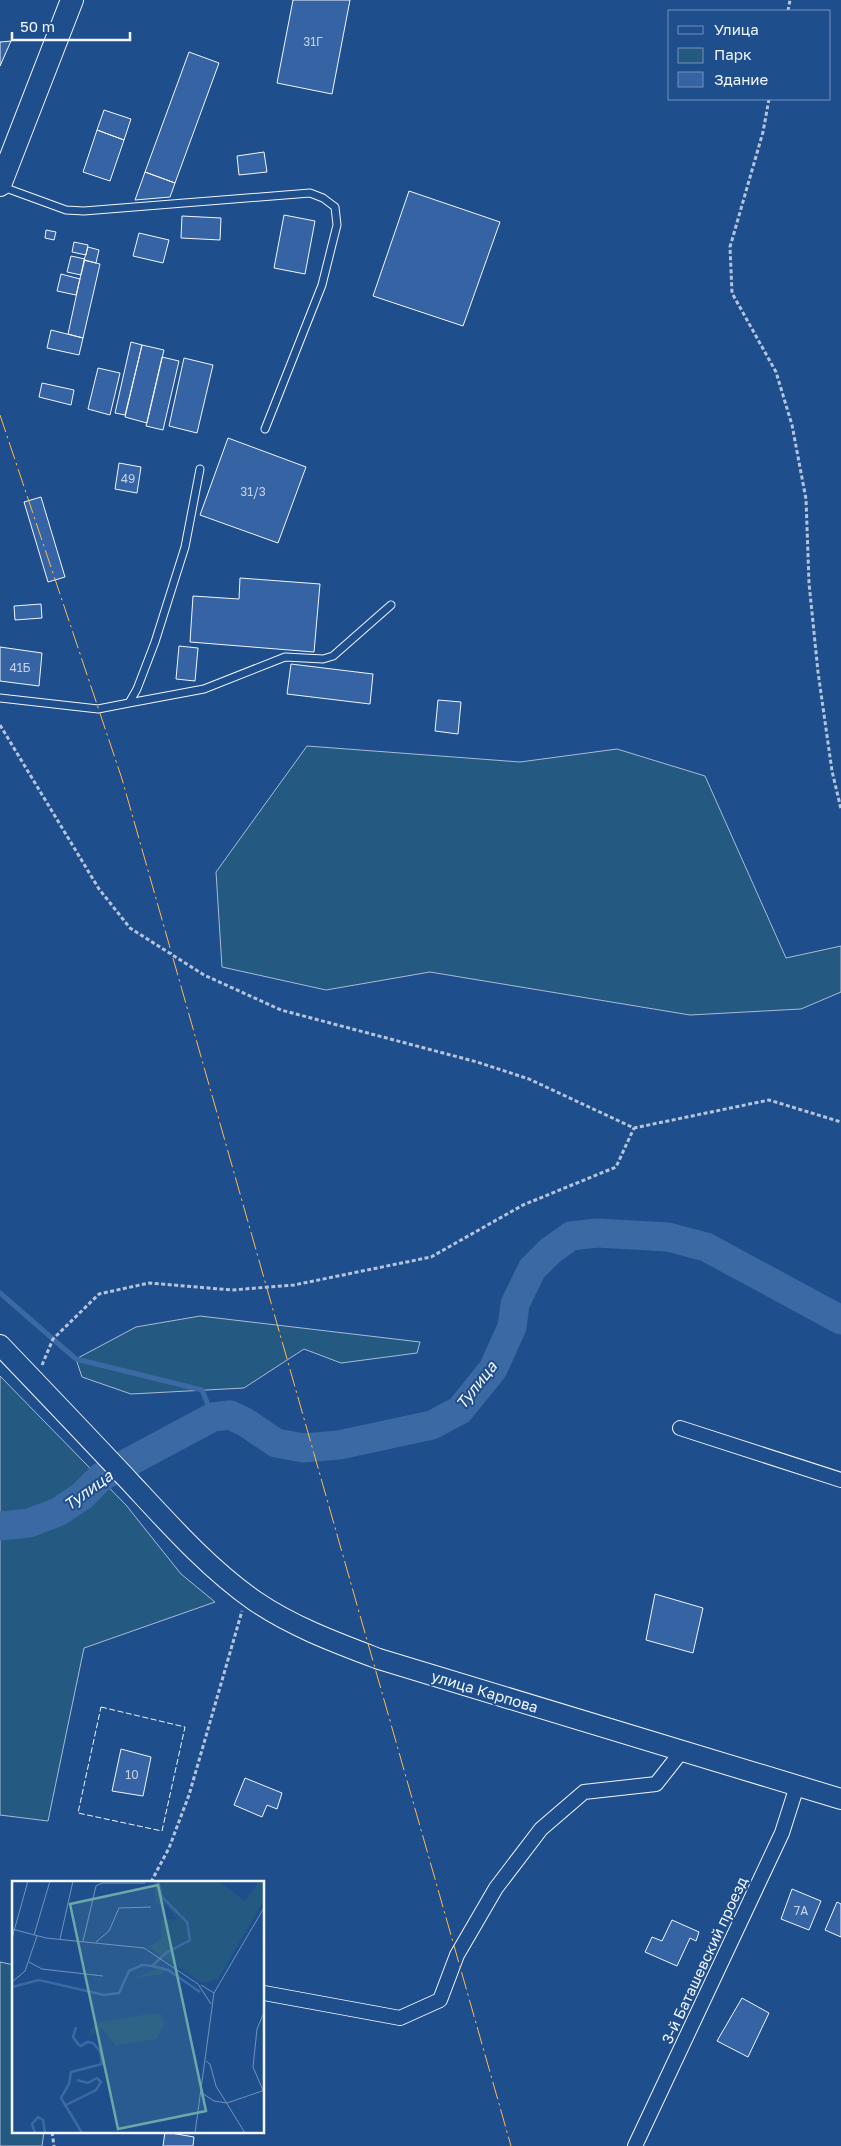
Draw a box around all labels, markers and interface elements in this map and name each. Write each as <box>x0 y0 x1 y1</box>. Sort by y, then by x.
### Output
scale bar <box>12 10 130 42</box>
legend <box>668 10 831 100</box>
text: 50 m <box>20 17 55 35</box>
text: Улица <box>714 20 759 38</box>
house number: 31Г <box>303 34 323 49</box>
text: Парк <box>714 45 752 63</box>
text: Здание <box>714 70 768 88</box>
house number: 49 <box>121 471 135 486</box>
house number: 31/3 <box>240 484 266 499</box>
house number: 41Б <box>9 660 31 675</box>
water label: Тулица <box>451 1356 502 1413</box>
water label: Тулица <box>60 1465 117 1514</box>
street label: улица Карпова <box>429 1666 541 1716</box>
house number: 10 <box>125 1767 139 1782</box>
street label: 3-й Баташевский проезд <box>657 1874 751 2046</box>
inset map <box>12 1881 265 2134</box>
house number: 7А <box>794 1903 808 1918</box>

